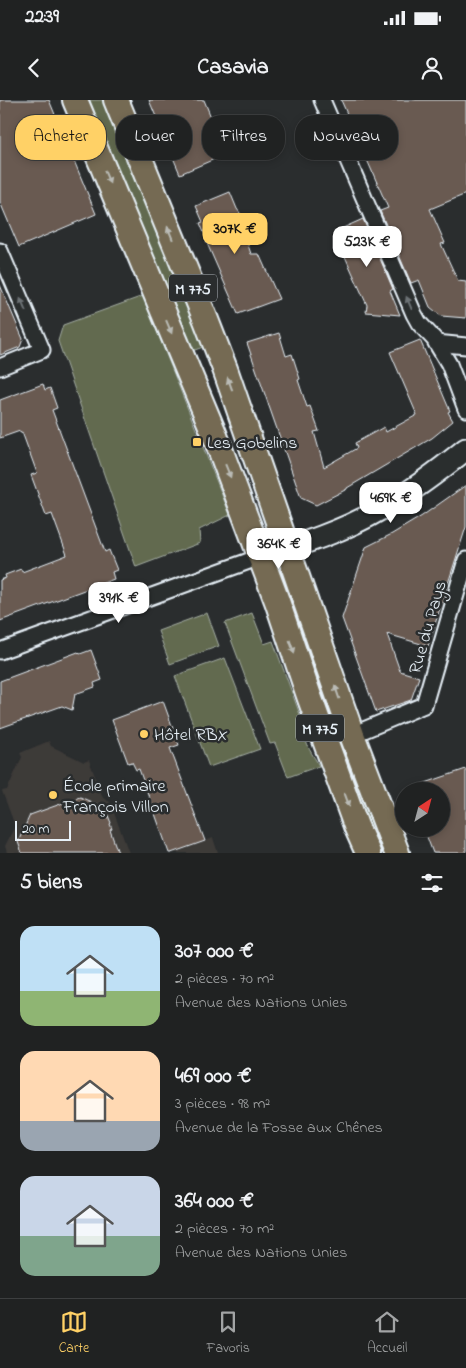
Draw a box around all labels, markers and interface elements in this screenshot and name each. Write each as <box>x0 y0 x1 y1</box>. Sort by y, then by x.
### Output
text: 22:39 <box>25 4 59 31</box>
text: Casavia <box>197 52 269 84</box>
icon: back <box>20 54 48 82</box>
icon: person <box>418 54 446 82</box>
chip: Acheter <box>15 115 106 160</box>
chip: Louer <box>116 115 192 160</box>
chip: Filtres <box>202 115 285 160</box>
chip: Nouveau <box>295 115 398 160</box>
one-way arrow <box>103 170 111 185</box>
pin: 307K € <box>194 212 276 255</box>
text: 307K € <box>213 217 257 241</box>
one-way arrow <box>166 225 173 240</box>
pin: 523K € <box>326 226 408 268</box>
text: 523K € <box>344 230 390 254</box>
road number: M 775 <box>169 274 217 302</box>
one-way arrow <box>405 296 413 310</box>
one-way arrow <box>18 298 26 312</box>
one-way arrow <box>166 320 174 334</box>
one-way arrow <box>226 376 233 391</box>
place label: Les Gobelins <box>207 431 297 457</box>
marker: Les Gobelins <box>191 436 203 448</box>
one-way arrow <box>225 464 233 478</box>
pin: 469K € <box>350 482 432 524</box>
text: 469K € <box>370 486 412 510</box>
pin: 364K € <box>238 528 320 570</box>
text: 364K € <box>257 532 301 556</box>
street label: Rue du Pays <box>403 578 455 677</box>
pin: 391K € <box>78 582 160 624</box>
text: 391K € <box>99 586 139 610</box>
one-way arrow <box>289 640 297 655</box>
one-way arrow <box>333 684 341 699</box>
road number: M 775 <box>296 714 344 741</box>
place label: Hôtel RBX <box>154 723 228 749</box>
marker: Hôtel RBX <box>138 728 150 740</box>
place label: École primaire François Villon <box>62 774 169 821</box>
north arrow <box>395 782 450 838</box>
map controls <box>395 782 450 837</box>
marker: École primaire François Villon <box>47 789 59 801</box>
one-way arrow <box>343 793 351 808</box>
scale bar <box>15 818 71 841</box>
text: 20 m <box>22 819 49 840</box>
text: 5 biens <box>20 868 83 898</box>
icon: filters <box>418 869 446 897</box>
text: 307 000 € <box>175 937 254 967</box>
icon: home <box>60 946 120 1006</box>
text: 2 pièces · 70 m² <box>175 967 274 991</box>
text: Avenue des Nations Unies <box>175 991 347 1015</box>
text: 469 000 € <box>175 1062 252 1092</box>
icon: home <box>60 1071 120 1131</box>
text: 3 pièces · 98 m² <box>175 1092 270 1116</box>
text: Avenue de la Fosse aux Chênes <box>175 1116 383 1140</box>
text: 364 000 € <box>175 1187 254 1217</box>
icon: home <box>60 1196 120 1256</box>
text: 2 pièces · 70 m² <box>175 1217 274 1241</box>
text: Avenue des Nations Unies <box>175 1241 347 1265</box>
tab: Carte <box>59 1308 89 1359</box>
tab: Favoris <box>207 1308 250 1359</box>
tab: Accueil <box>367 1308 407 1359</box>

